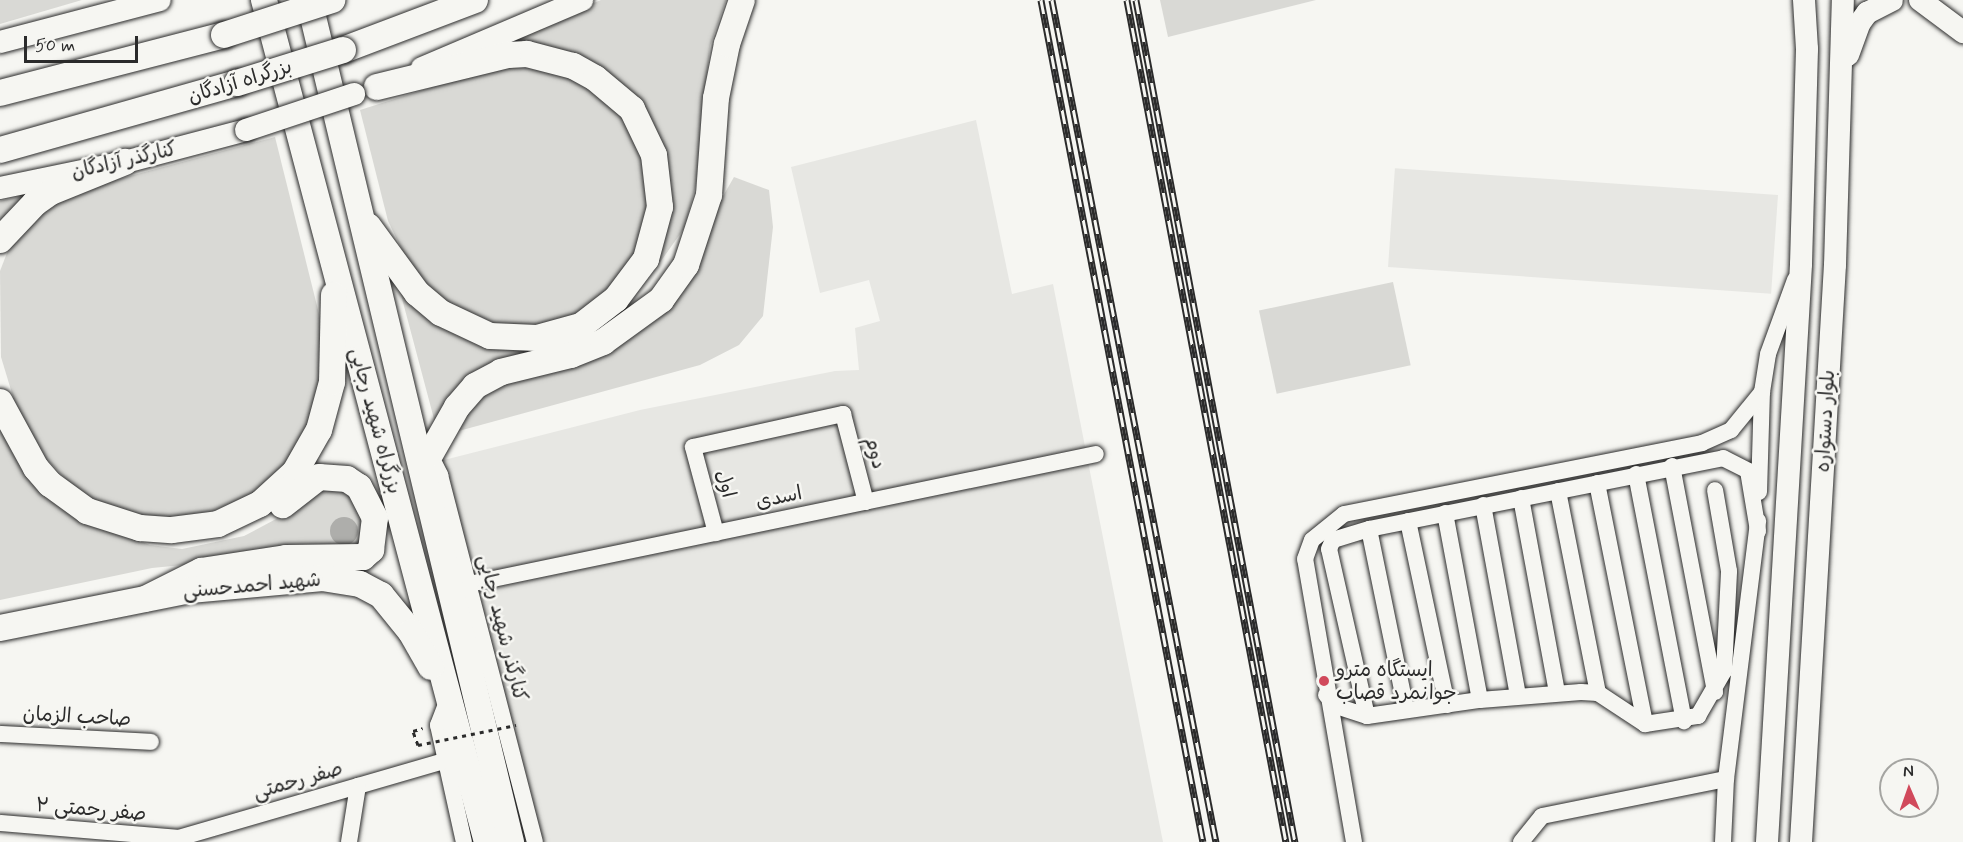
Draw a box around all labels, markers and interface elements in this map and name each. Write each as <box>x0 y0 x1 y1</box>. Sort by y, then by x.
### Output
scale bar <box>27 24 141 62</box>
text: 50 m <box>35 34 75 58</box>
street label: بزرگراه آزادگان <box>185 55 295 109</box>
street label: کنارگذر آزادگان <box>69 137 179 185</box>
street label: بزرگراه شهید رجایی <box>344 345 406 497</box>
street label: بلوار دستواره <box>1811 369 1841 473</box>
street label: دوم <box>859 434 891 472</box>
street label: اول <box>710 468 740 500</box>
street label: اسدی <box>754 481 804 515</box>
street label: کنارگذر شهید رجایی <box>472 552 532 704</box>
street label: شهید احمدحسنی <box>182 568 322 604</box>
place label: ایستگاه مترو جوانمرد قصاب <box>1336 658 1457 705</box>
marker: ایستگاه مترو جوانمرد قصاب <box>1317 674 1331 688</box>
street label: صاحب الزمان <box>22 702 132 732</box>
street label: صفر رحمتی <box>250 757 346 805</box>
north arrow <box>1879 758 1939 818</box>
text: N <box>1903 761 1914 782</box>
street label: صفر رحمتی ۲ <box>35 793 147 827</box>

